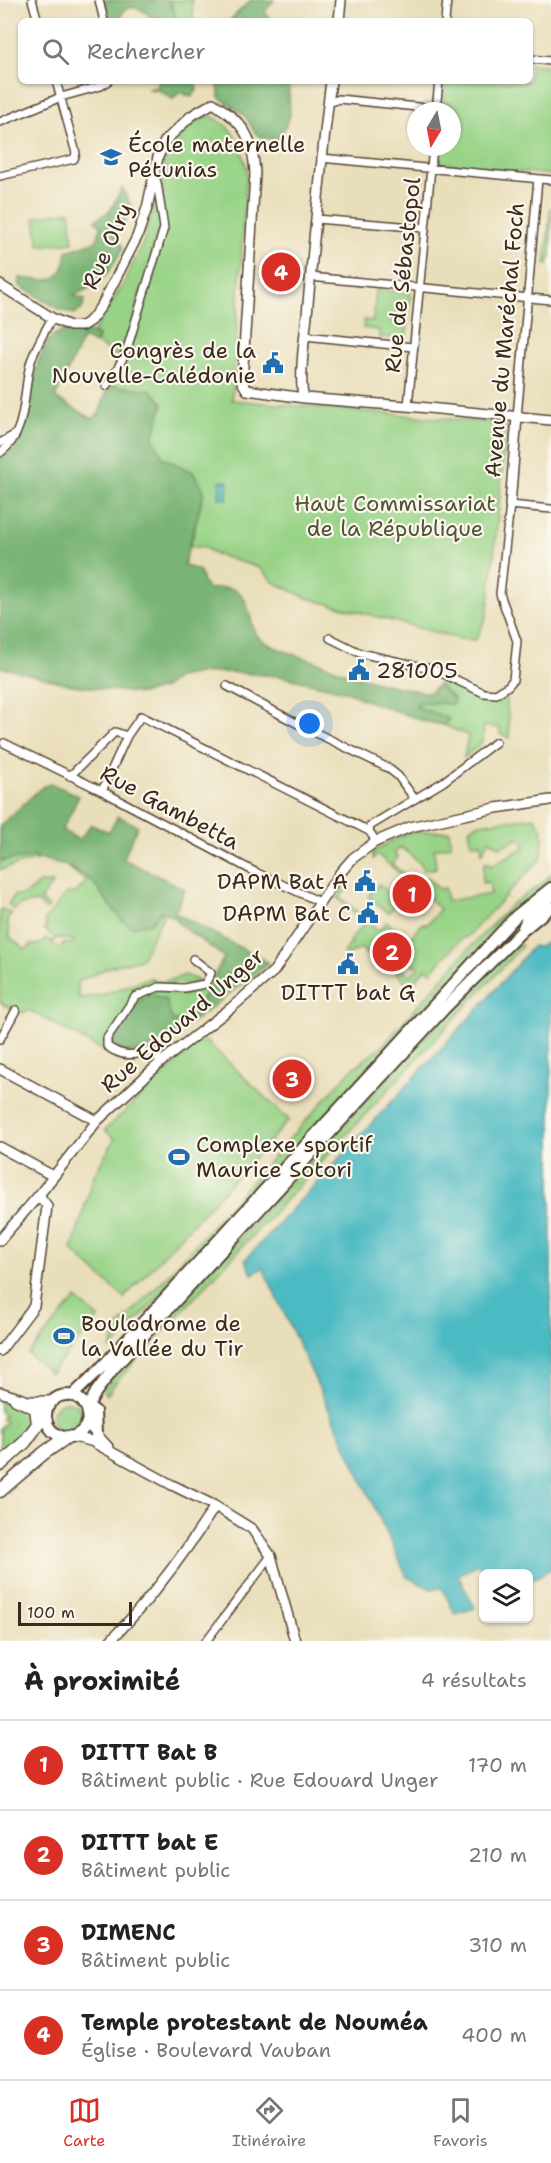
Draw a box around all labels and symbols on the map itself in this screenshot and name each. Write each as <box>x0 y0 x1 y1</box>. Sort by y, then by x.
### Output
north arrow <box>407 102 461 156</box>
place label: École maternelle Pétunias <box>128 130 306 184</box>
school or university icon: École maternelle Pétunias <box>99 145 123 169</box>
street label: Rue de Sébastopol <box>378 175 427 374</box>
street label: Rue Olry <box>75 198 139 294</box>
street label: Avenue du Maréchal Foch <box>478 201 531 479</box>
pin: 4 <box>262 250 300 294</box>
place label: Congrès de la Nouvelle-Calédonie <box>51 336 256 390</box>
public building icon: Congrès de la Nouvelle-Calédonie <box>261 351 285 375</box>
park label: Haut Commissariat de la République <box>294 489 496 543</box>
place label: 281005 <box>376 656 458 685</box>
public building icon: 281005 <box>347 658 371 682</box>
your location <box>295 709 324 738</box>
street label: Rue Gambetta <box>95 759 245 856</box>
place label: DAPM Bat A <box>217 867 348 896</box>
public building icon: DAPM Bat A <box>353 869 377 893</box>
pin: 1 <box>392 872 432 916</box>
place label: DAPM Bat C <box>223 899 351 928</box>
public building icon: DAPM Bat C <box>356 901 380 925</box>
pin: 2 <box>372 930 412 974</box>
street label: Rue Edouard Unger <box>94 941 270 1099</box>
public building icon: DITTT bat G <box>336 952 360 976</box>
place label: DITTT bat G <box>281 978 416 1007</box>
pin: 3 <box>272 1056 312 1102</box>
place label: Complexe sportif Maurice Sotori <box>196 1130 374 1184</box>
sports icon: Complexe sportif Maurice Sotori <box>167 1145 191 1169</box>
place label: Boulodrome de la Vallée du Tir <box>81 1309 244 1363</box>
sports icon: Boulodrome de la Vallée du Tir <box>52 1324 76 1348</box>
scale bar <box>18 1599 132 1626</box>

